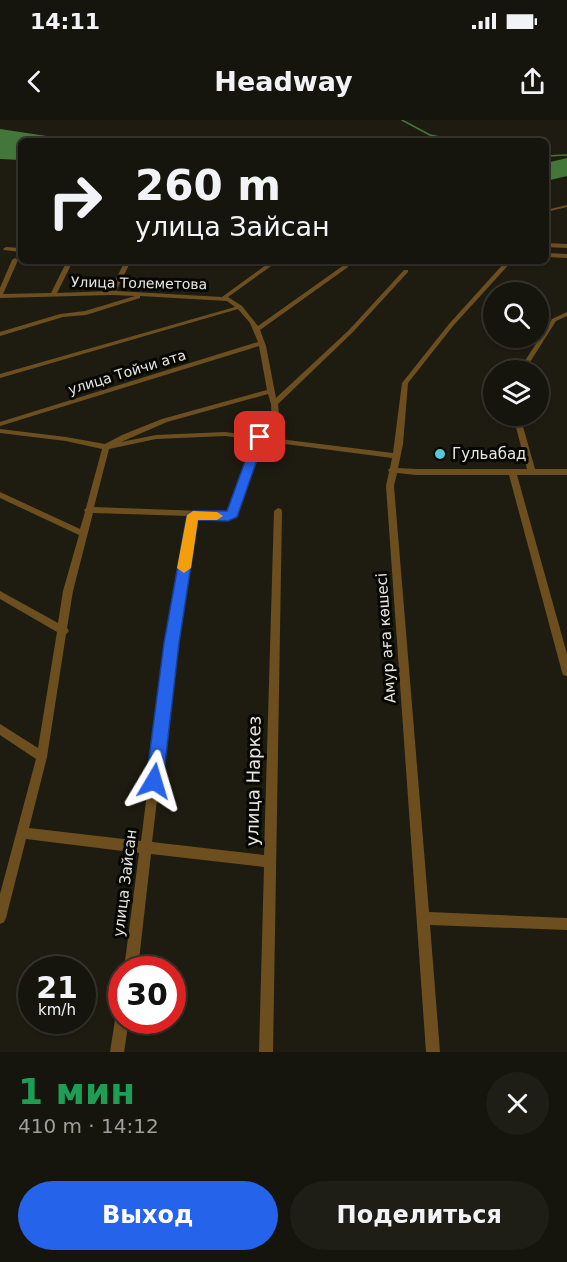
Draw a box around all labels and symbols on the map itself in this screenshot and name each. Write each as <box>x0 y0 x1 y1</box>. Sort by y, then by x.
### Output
street label: Улица Толеметова <box>71 274 207 292</box>
street label: улица Тойчи ата <box>66 346 188 398</box>
pin <box>234 411 285 462</box>
place label: Гульабад <box>452 445 526 463</box>
marker: Гульабад <box>433 447 447 461</box>
street label: Амур аға көшесі <box>372 572 400 704</box>
street label: улица Наркез <box>241 716 265 846</box>
position arrow <box>122 749 186 813</box>
street label: улица Зайсан <box>109 828 141 938</box>
speed limit sign: 30 <box>108 956 186 1034</box>

